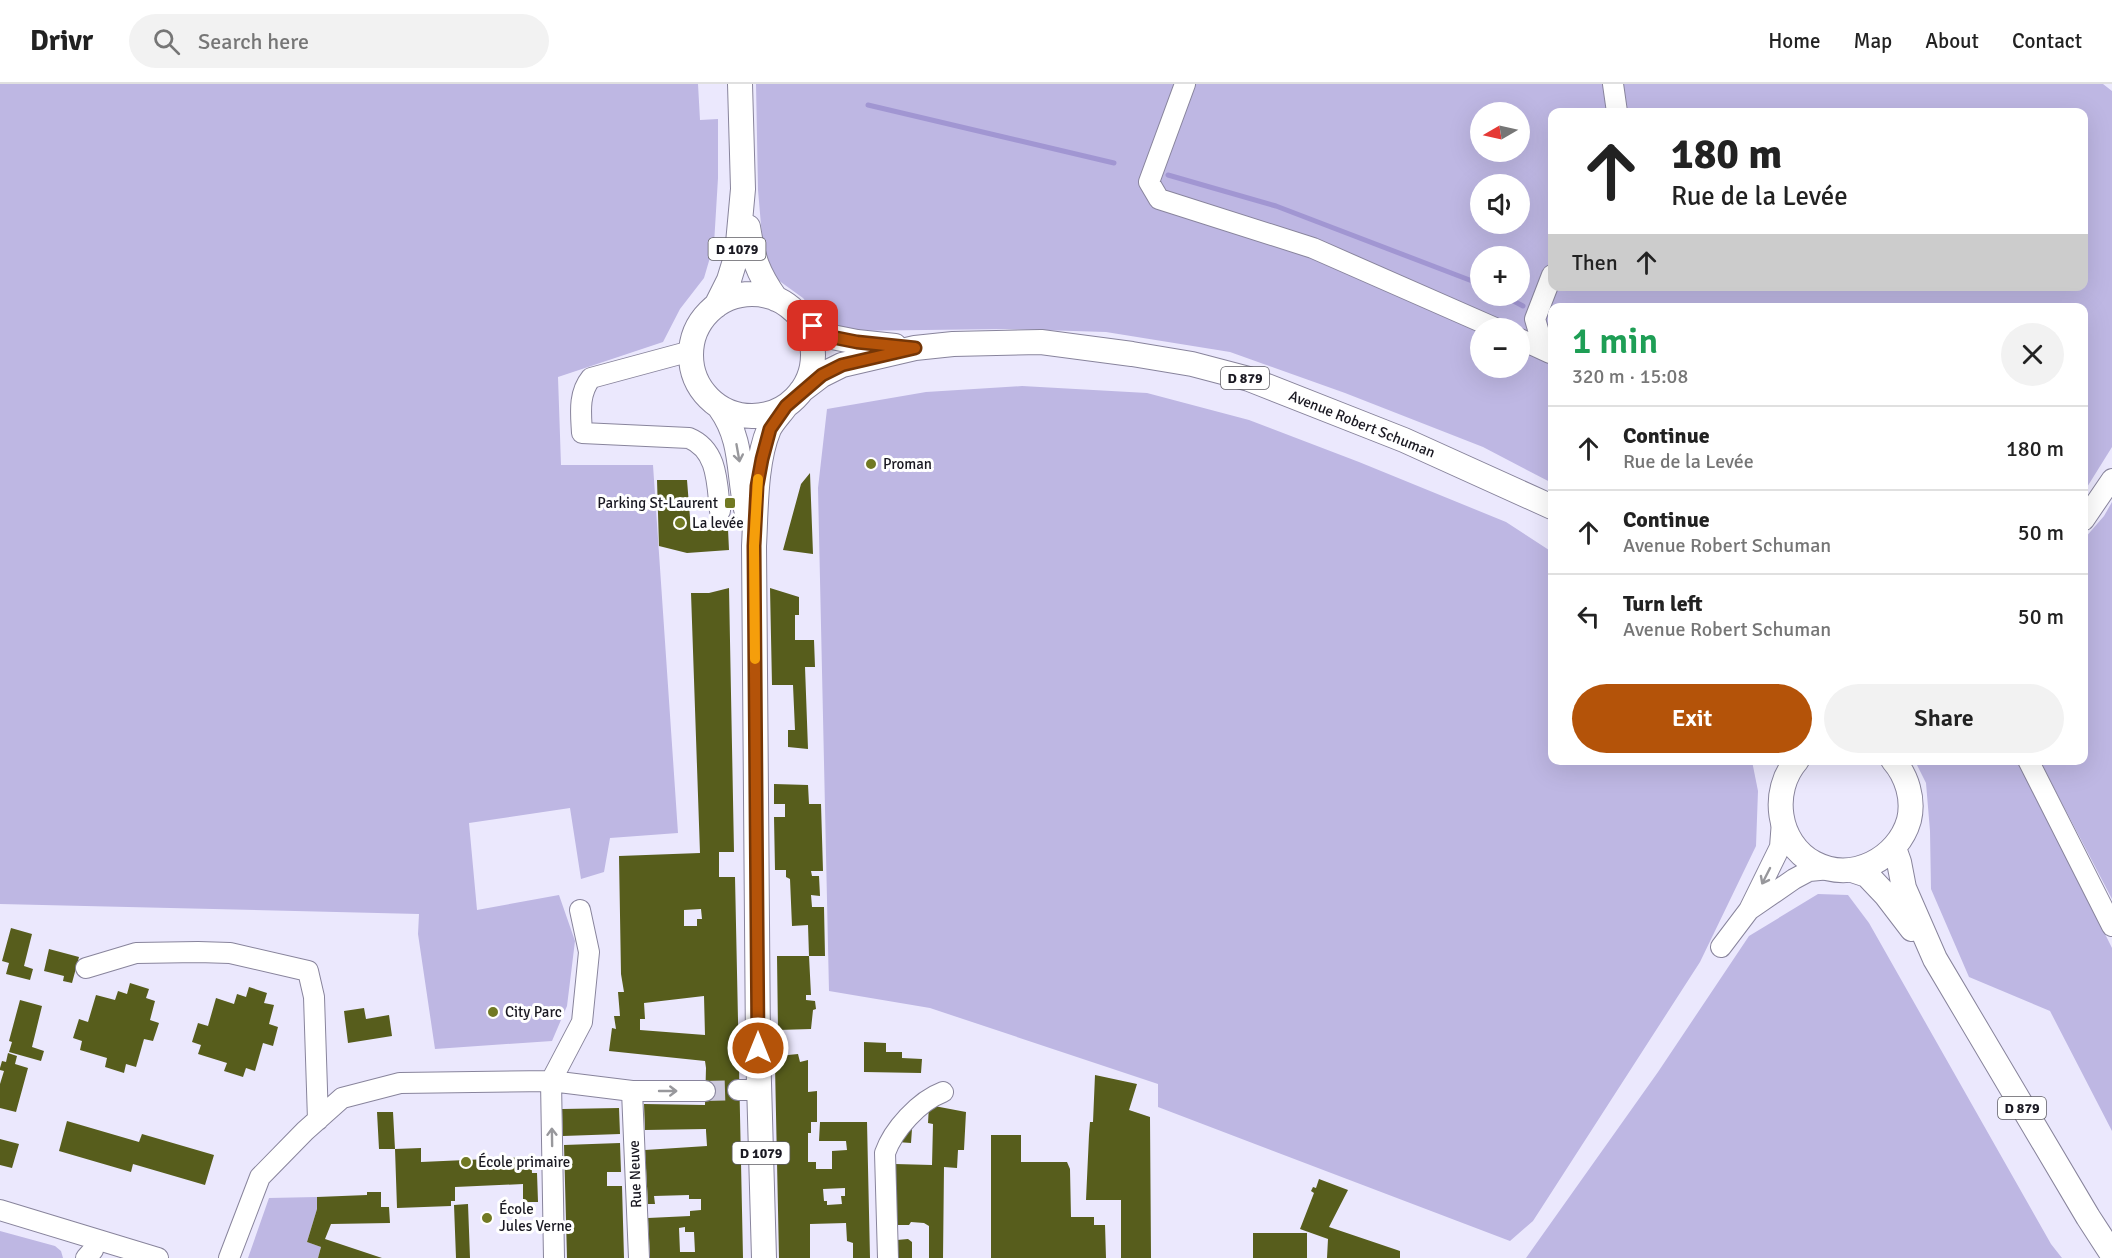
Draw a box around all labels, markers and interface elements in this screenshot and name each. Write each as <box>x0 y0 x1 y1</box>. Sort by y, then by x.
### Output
search box <box>129 14 549 68</box>
text: Drivr <box>30 24 93 58</box>
icon: search <box>150 25 183 58</box>
text: Search here <box>198 28 309 55</box>
text: Home <box>1768 28 1821 54</box>
text: Map <box>1854 28 1892 54</box>
text: About <box>1925 28 1979 54</box>
text: Contact <box>2012 28 2082 54</box>
north arrow <box>1470 102 1530 162</box>
map controls <box>1470 102 1530 378</box>
text: 180 m <box>1671 129 1782 180</box>
icon: ahead <box>1572 132 1650 210</box>
button: sound <box>1470 174 1530 234</box>
text: Rue de la Levée <box>1671 180 1848 213</box>
road number: D 1079 <box>708 238 766 260</box>
button: + <box>1470 246 1530 306</box>
icon: ahead <box>1630 246 1663 279</box>
text: Then <box>1572 249 1618 276</box>
pin <box>787 300 838 351</box>
icon: arrive <box>796 309 829 342</box>
button: − <box>1470 318 1530 378</box>
text: 1 min <box>1572 319 1658 364</box>
button: close <box>2001 323 2064 386</box>
text: 320 m · 15:08 <box>1572 364 1688 389</box>
road number: D 879 <box>1221 367 1269 389</box>
street label: Avenue Robert Schuman <box>1286 386 1438 462</box>
text: Continue <box>1623 422 1710 449</box>
icon: ahead <box>1572 432 1605 465</box>
text: 180 m <box>2006 435 2064 462</box>
one-way arrow <box>733 443 744 462</box>
text: Rue de la Levée <box>1623 449 1754 474</box>
place label: Proman <box>883 455 932 473</box>
marker: Proman <box>864 457 878 471</box>
place label: Parking St-Laurent <box>597 494 718 512</box>
marker: Parking St-Laurent <box>723 496 737 510</box>
text: Continue <box>1623 506 1710 533</box>
place label: La levée <box>692 514 744 532</box>
marker: La levée <box>673 516 687 530</box>
icon: ahead <box>1572 516 1605 549</box>
text: 50 m <box>2018 519 2064 546</box>
text: Avenue Robert Schuman <box>1623 533 1831 558</box>
text: Turn left <box>1623 590 1703 617</box>
icon: left <box>1572 600 1605 633</box>
text: 50 m <box>2018 603 2064 630</box>
text: Avenue Robert Schuman <box>1623 617 1831 642</box>
button: Exit <box>1572 684 1812 753</box>
button: Share <box>1824 684 2064 753</box>
one-way arrow <box>1760 867 1772 885</box>
place label: City Parc <box>505 1003 562 1021</box>
marker: City Parc <box>486 1005 500 1019</box>
position arrow <box>726 1016 790 1080</box>
one-way arrow <box>658 1085 678 1097</box>
road number: D 879 <box>1998 1097 2046 1119</box>
one-way arrow <box>546 1127 557 1147</box>
street label: Rue Neuve <box>625 1140 645 1208</box>
road number: D 1079 <box>732 1142 789 1164</box>
place label: École primaire <box>478 1152 570 1171</box>
marker: École primaire <box>459 1155 473 1169</box>
place label: École Jules Verne <box>499 1199 572 1235</box>
marker: École Jules Verne <box>480 1211 494 1225</box>

